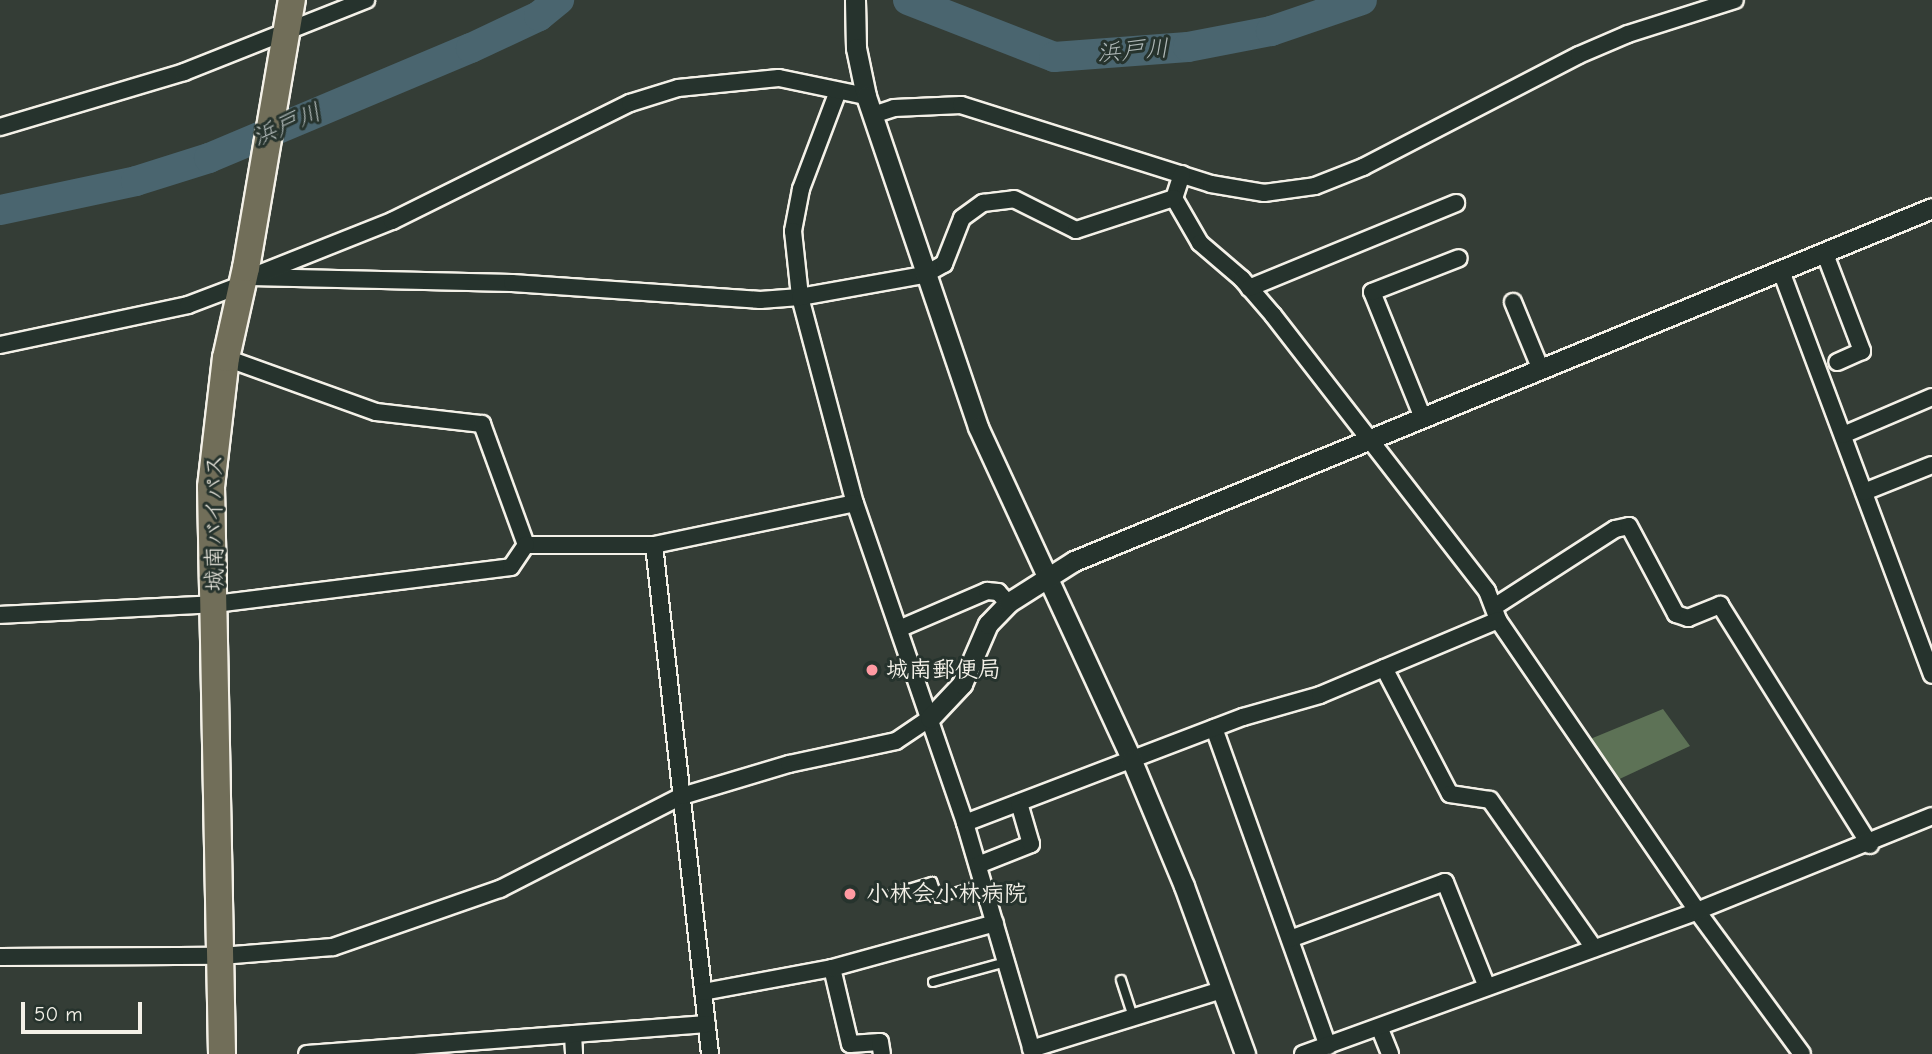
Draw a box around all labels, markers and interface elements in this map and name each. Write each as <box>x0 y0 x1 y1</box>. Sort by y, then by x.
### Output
water label: 浜戸川 <box>1096 34 1170 68</box>
water label: 浜戸川 <box>248 98 326 152</box>
street label: 城南バイパス <box>201 454 229 592</box>
place label: 城南郵便局 <box>886 656 1001 684</box>
marker: 城南郵便局 <box>864 662 880 678</box>
place label: 小林会小林病院 <box>866 880 1027 908</box>
marker: 小林会小林病院 <box>840 884 860 904</box>
scale bar <box>24 988 145 1032</box>
text: 50 m <box>34 1002 83 1026</box>

